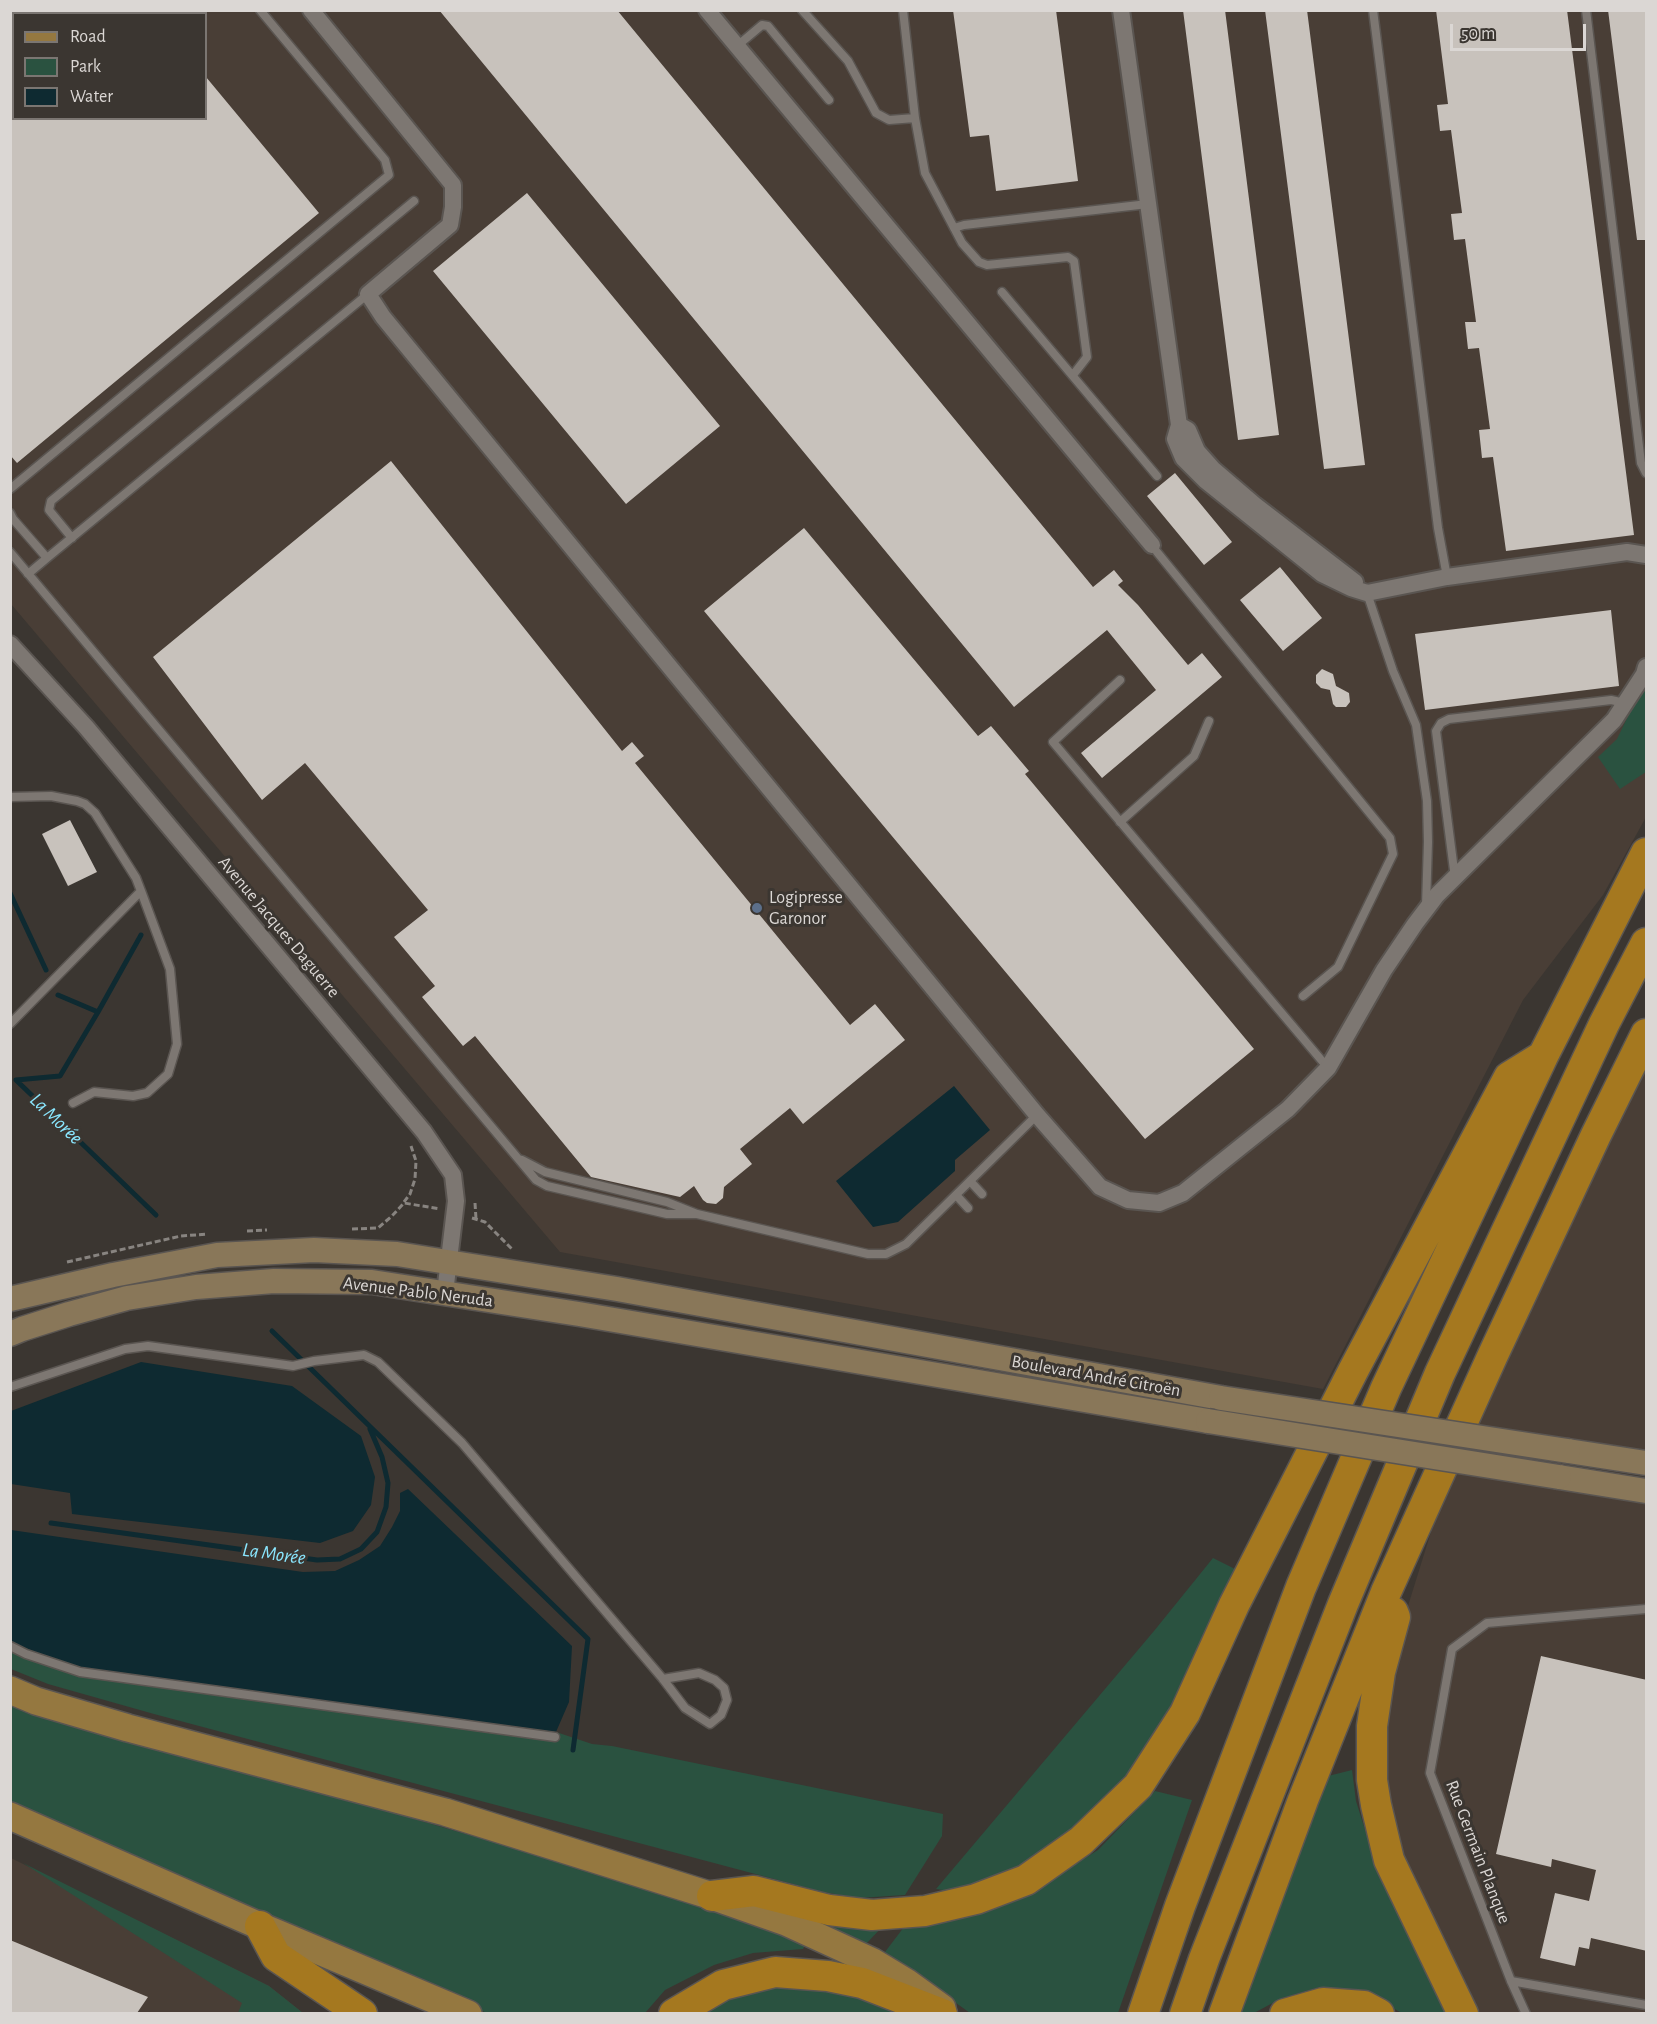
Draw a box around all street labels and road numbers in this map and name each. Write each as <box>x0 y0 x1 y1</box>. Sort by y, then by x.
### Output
street label: Avenue Jacques Daguerre <box>213 852 345 1002</box>
street label: Avenue Pablo Neruda <box>342 1272 494 1312</box>
street label: Boulevard André Citroën <box>1010 1350 1182 1402</box>
street label: Rue Germain Planque <box>1441 1777 1515 1927</box>

